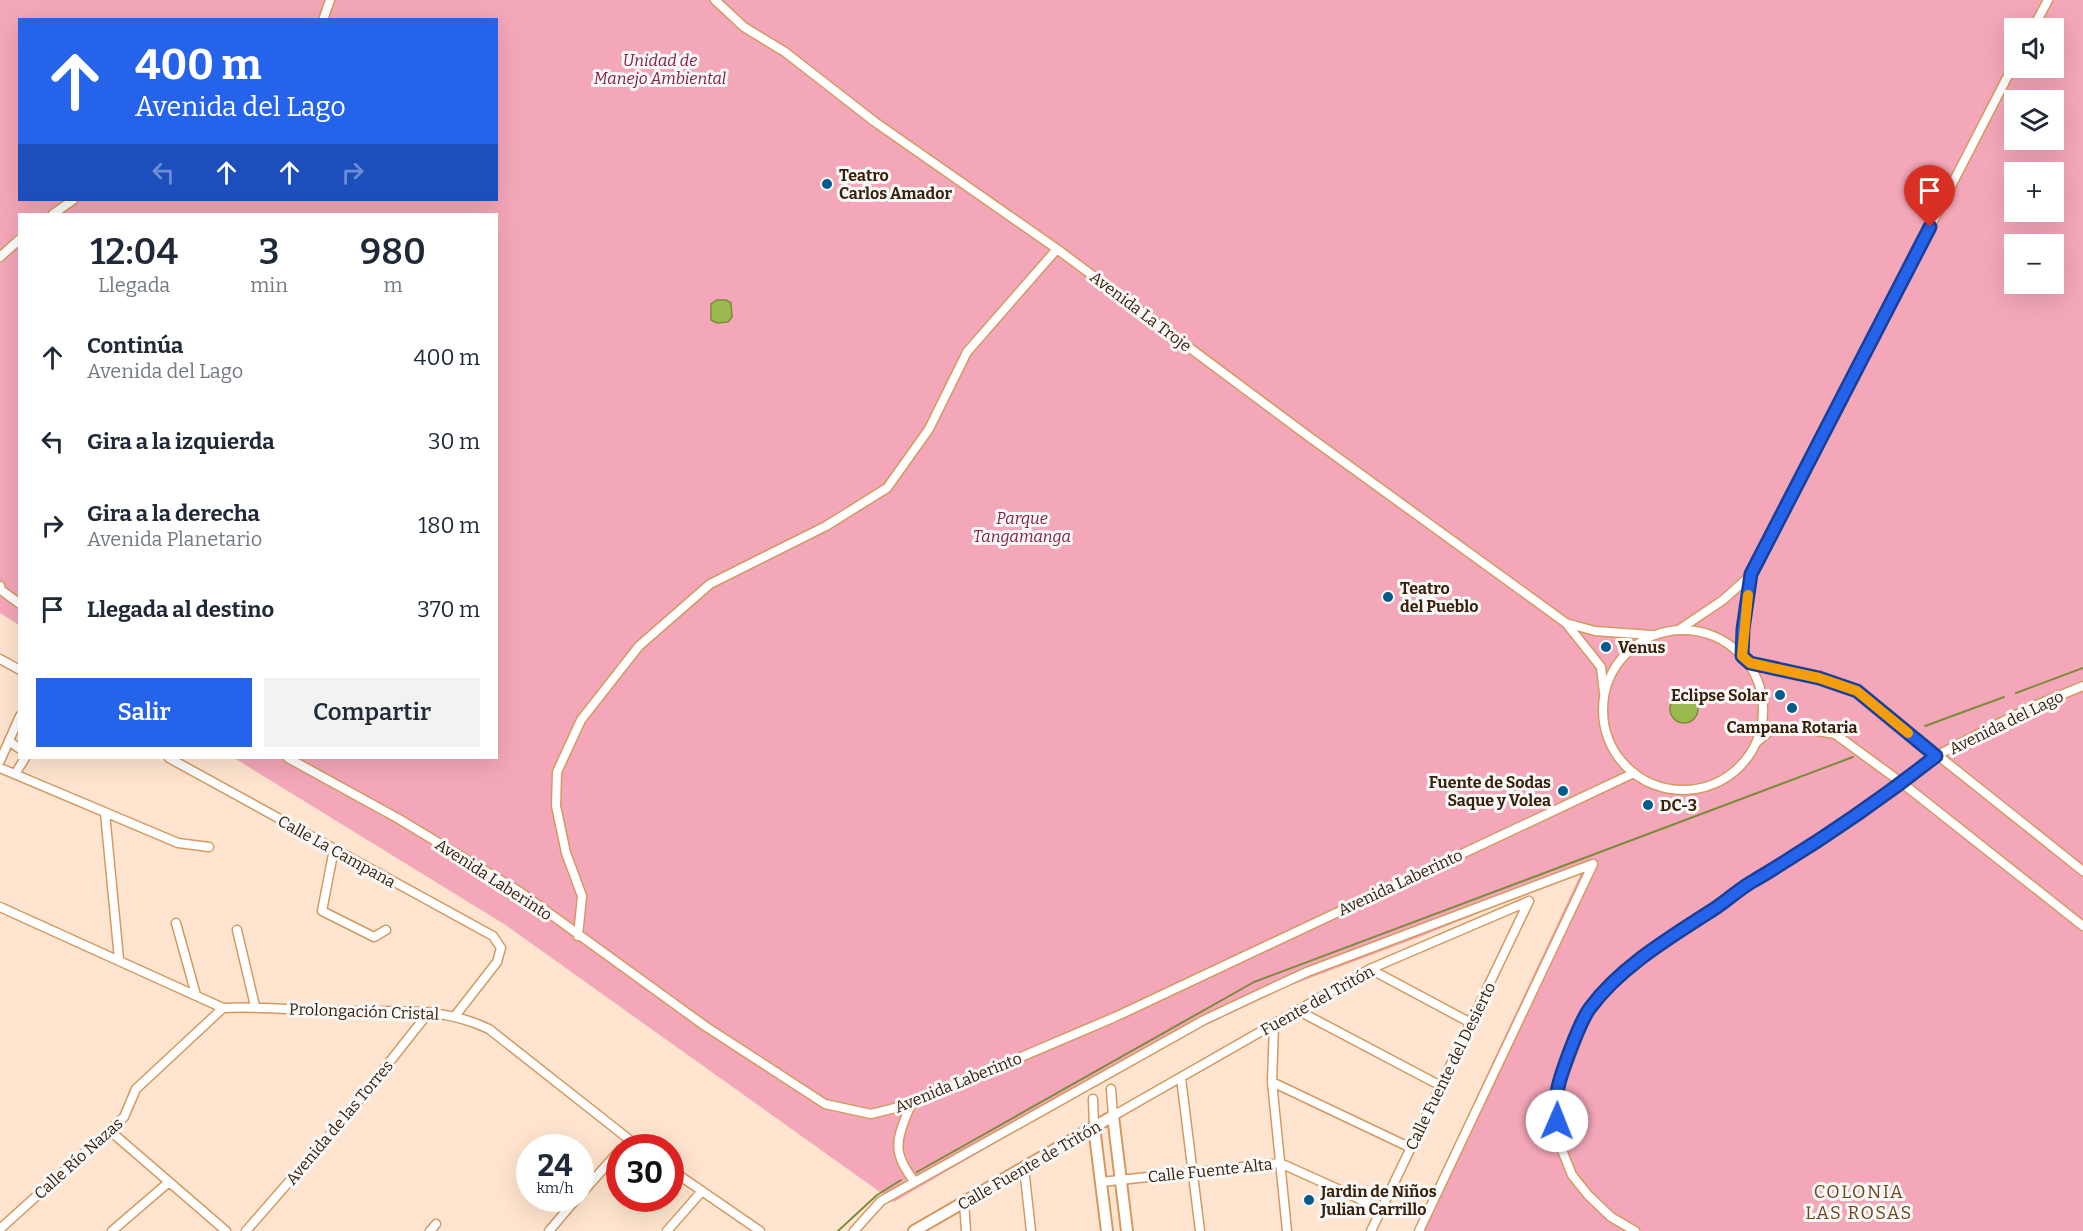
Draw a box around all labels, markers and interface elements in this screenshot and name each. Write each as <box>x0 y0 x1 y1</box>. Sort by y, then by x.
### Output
map controls <box>2004 18 2064 294</box>
button: sound <box>2004 18 2064 78</box>
text: 400 m <box>135 40 262 90</box>
icon: ahead <box>36 42 114 120</box>
park label: Unidad de Manejo Ambiental <box>594 51 726 88</box>
button: layers <box>2004 90 2064 150</box>
text: Avenida del Lago <box>135 91 346 123</box>
icon: left <box>147 156 180 189</box>
icon: ahead <box>210 156 243 189</box>
icon: ahead <box>273 156 306 189</box>
icon: right <box>336 156 369 189</box>
button: + <box>2004 162 2064 222</box>
pin <box>1904 165 1955 227</box>
place label: Teatro Carlos Amador <box>839 166 952 203</box>
icon: arrive <box>1913 174 1946 207</box>
marker: Teatro Carlos Amador <box>820 177 834 191</box>
text: 12:04 <box>90 230 178 274</box>
text: 3 <box>259 230 279 274</box>
text: 980 <box>360 230 426 274</box>
button: − <box>2004 234 2064 294</box>
street label: Avenida La Troje <box>1086 267 1195 356</box>
text: Llegada <box>98 273 170 297</box>
text: min <box>250 273 288 297</box>
text: m <box>383 273 403 297</box>
text: Continúa <box>87 332 183 359</box>
icon: ahead <box>36 341 69 374</box>
text: 400 m <box>414 344 480 371</box>
text: Avenida del Lago <box>87 359 243 383</box>
icon: left <box>36 425 69 458</box>
text: Gira a la izquierda <box>87 428 275 455</box>
text: 30 m <box>428 428 480 455</box>
text: Gira a la derecha <box>87 500 260 527</box>
icon: right <box>36 509 69 542</box>
park label: Parque Tangamanga <box>973 509 1071 546</box>
text: 180 m <box>418 512 480 539</box>
text: Avenida Planetario <box>87 527 262 551</box>
place label: Teatro del Pueblo <box>1400 579 1478 616</box>
marker: Teatro del Pueblo <box>1381 590 1395 604</box>
icon: arrive <box>36 593 69 626</box>
text: Llegada al destino <box>87 596 274 623</box>
text: 370 m <box>417 596 480 623</box>
place label: Venus <box>1618 638 1665 657</box>
marker: Venus <box>1599 640 1613 654</box>
button: Salir <box>36 678 252 747</box>
button: Compartir <box>264 678 480 747</box>
place label: Eclipse Solar <box>1671 686 1768 705</box>
street label: Avenida del Lago <box>1946 687 2067 758</box>
marker: Eclipse Solar <box>1773 688 1787 702</box>
marker: Campana Rotaria <box>1785 701 1799 715</box>
place label: Campana Rotaria <box>1726 718 1858 737</box>
place label: Fuente de Sodas Saque y Volea <box>1429 773 1551 810</box>
marker: Fuente de Sodas Saque y Volea <box>1556 784 1570 798</box>
place label: DC-3 <box>1660 796 1697 815</box>
marker: DC-3 <box>1641 798 1655 812</box>
street label: Calle La Campana <box>275 811 399 892</box>
street label: Avenida Laberinto <box>432 835 556 924</box>
street label: Avenida Laberinto <box>1335 845 1466 920</box>
street label: Fuente del Tritón <box>1257 961 1377 1039</box>
street label: Calle Fuente del Desierto <box>1402 979 1499 1153</box>
street label: Prolongación Cristal <box>289 999 440 1024</box>
street label: Avenida Laberinto <box>892 1048 1025 1117</box>
street label: Avenida de las Torres <box>282 1056 397 1188</box>
position arrow <box>1525 1089 1589 1153</box>
street label: Calle Río Nazas <box>30 1114 127 1203</box>
street label: Calle Fuente de Tritón <box>954 1117 1104 1214</box>
speed limit sign: 30 <box>606 1134 684 1212</box>
text: 24 <box>537 1148 573 1184</box>
street label: Calle Fuente Alta <box>1147 1154 1274 1186</box>
text: km/h <box>536 1179 574 1197</box>
district label: COLONIA LAS ROSAS <box>1805 1181 1913 1224</box>
place label: Jardin de Niños Julian Carrillo <box>1320 1182 1437 1219</box>
marker: Jardin de Niños Julian Carrillo <box>1302 1193 1316 1207</box>

